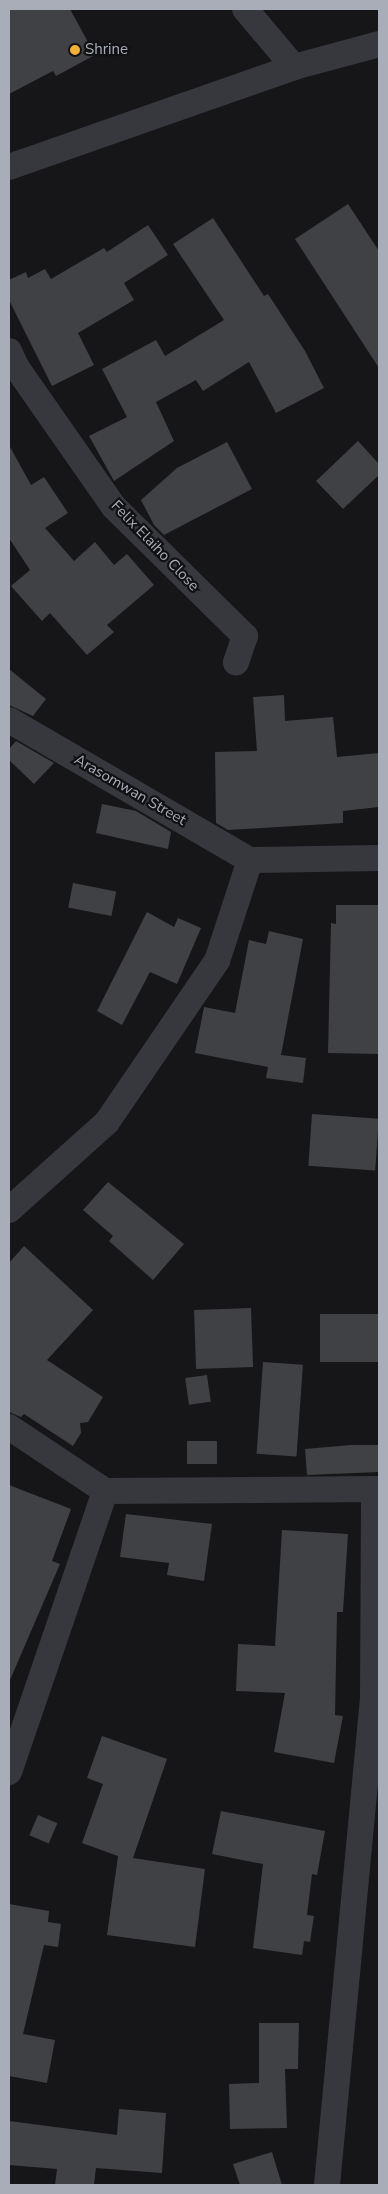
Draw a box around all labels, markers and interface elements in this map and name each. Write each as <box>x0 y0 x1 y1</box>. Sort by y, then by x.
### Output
place label: Shrine <box>85 41 128 59</box>
marker: Shrine <box>69 44 81 56</box>
street label: Felix Elaiho Close <box>107 497 203 595</box>
street label: Arasomwan Street <box>71 751 189 829</box>

